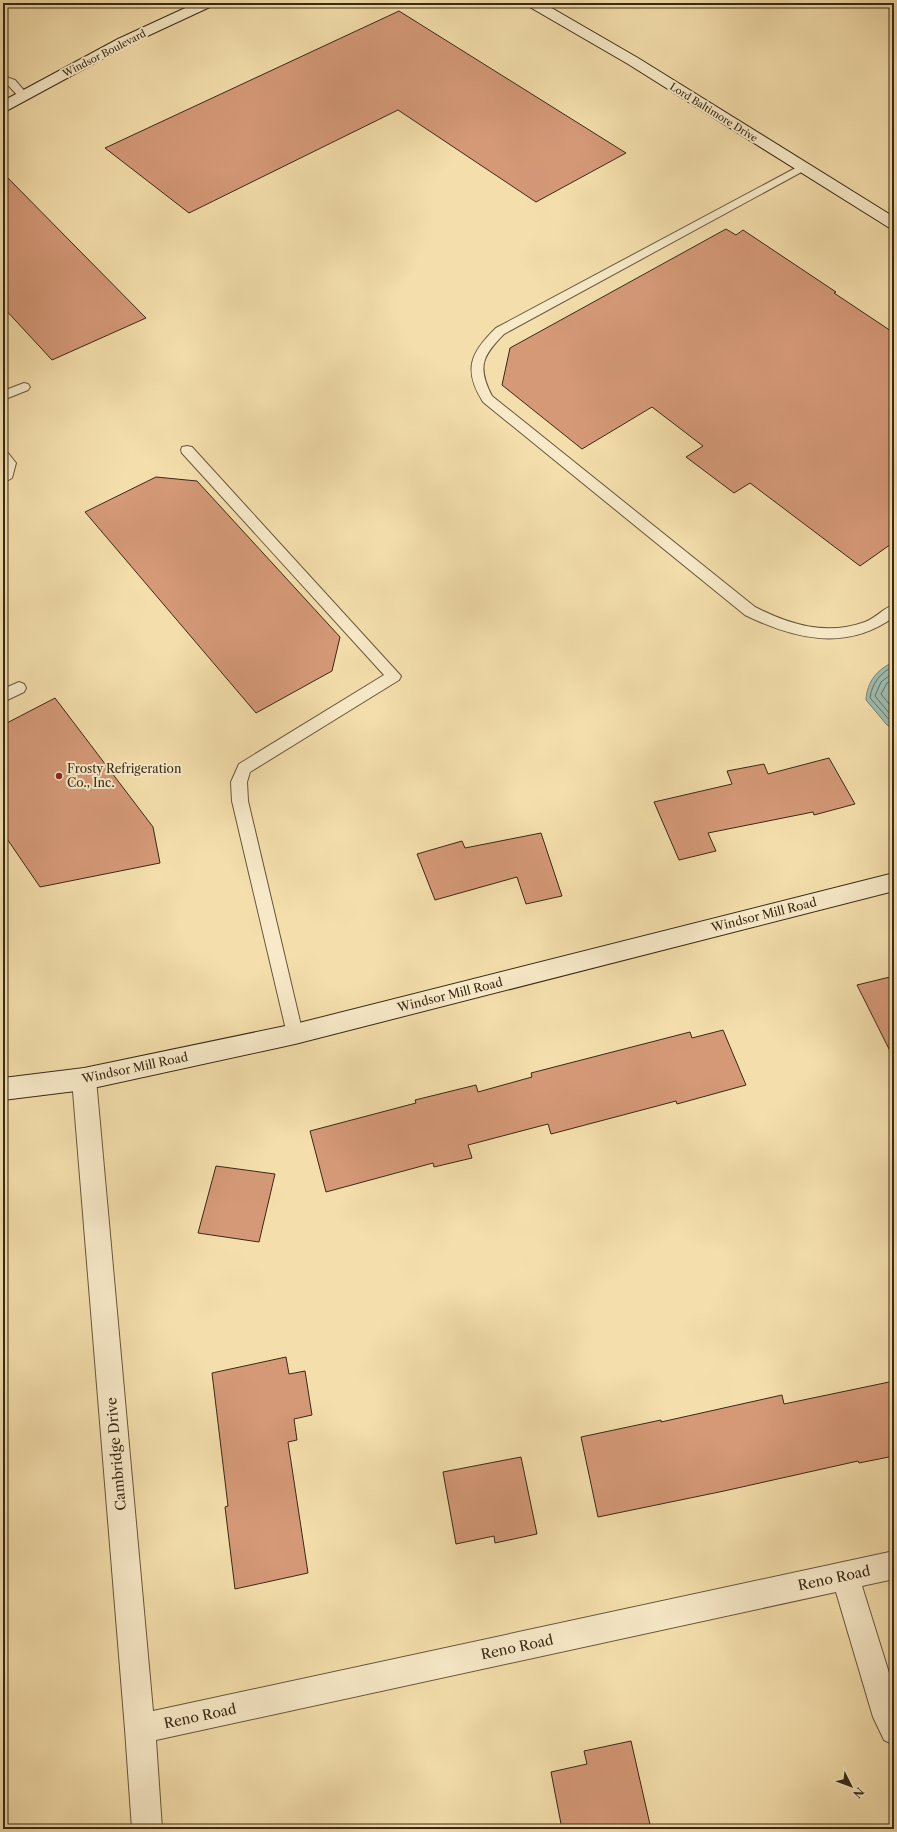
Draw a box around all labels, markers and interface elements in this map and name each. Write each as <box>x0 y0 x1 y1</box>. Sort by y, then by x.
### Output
street label: Windsor Boulevard <box>60 27 148 81</box>
street label: Lord Baltimore Drive <box>667 80 760 145</box>
place label: Frosty Refrigeration Co., Inc. <box>67 761 182 790</box>
marker: Frosty Refrigeration Co., Inc. <box>54 771 64 781</box>
street label: Windsor Mill Road <box>709 894 819 935</box>
street label: Windsor Mill Road <box>395 974 505 1015</box>
street label: Windsor Mill Road <box>80 1049 190 1086</box>
street label: Cambridge Drive <box>102 1396 130 1511</box>
street label: Reno Road <box>796 1561 872 1594</box>
street label: Reno Road <box>479 1630 555 1663</box>
street label: Reno Road <box>162 1699 238 1732</box>
north arrow <box>831 1766 871 1806</box>
text: N <box>850 1784 867 1801</box>

